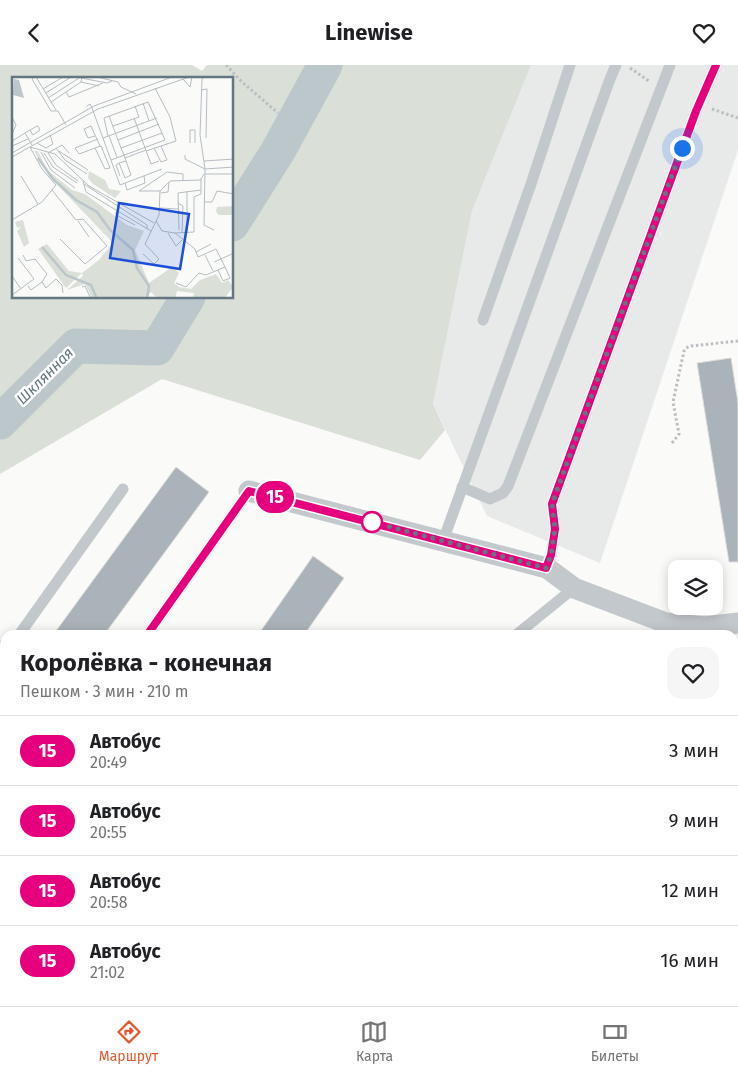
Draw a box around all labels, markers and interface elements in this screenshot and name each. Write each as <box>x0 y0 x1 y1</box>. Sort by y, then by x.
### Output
icon: back <box>20 19 48 47</box>
text: Linewise <box>325 19 413 46</box>
icon: heart <box>690 19 718 47</box>
inset map <box>12 77 234 299</box>
your location <box>670 136 695 161</box>
water label: Шклянная <box>13 344 77 408</box>
line badge: 15 <box>252 481 298 513</box>
text: 15 <box>266 486 284 508</box>
unlabelled marker <box>361 511 383 533</box>
map controls <box>668 560 723 615</box>
button: layers <box>668 560 723 615</box>
button: heart <box>667 647 719 699</box>
text: Королёвка - конечная <box>20 649 272 677</box>
text: Пешком · 3 мин · 210 m <box>20 682 189 701</box>
text: Автобус <box>90 730 161 753</box>
text: 3 мин <box>669 739 719 762</box>
text: 15 <box>39 740 57 762</box>
text: 20:49 <box>90 753 127 772</box>
text: Автобус <box>90 800 161 823</box>
text: 9 мин <box>669 809 719 832</box>
text: 15 <box>39 810 57 832</box>
text: 20:55 <box>90 823 127 842</box>
text: Автобус <box>90 870 161 893</box>
text: 12 мин <box>661 879 719 902</box>
text: 15 <box>39 880 57 902</box>
text: 20:58 <box>90 893 128 912</box>
text: Автобус <box>90 940 161 963</box>
text: 16 мин <box>660 949 719 972</box>
text: 15 <box>39 950 57 972</box>
text: 21:02 <box>90 963 125 982</box>
tab: Маршрут <box>99 1018 158 1065</box>
tab: Карта <box>356 1018 393 1065</box>
tab: Билеты <box>591 1018 639 1065</box>

